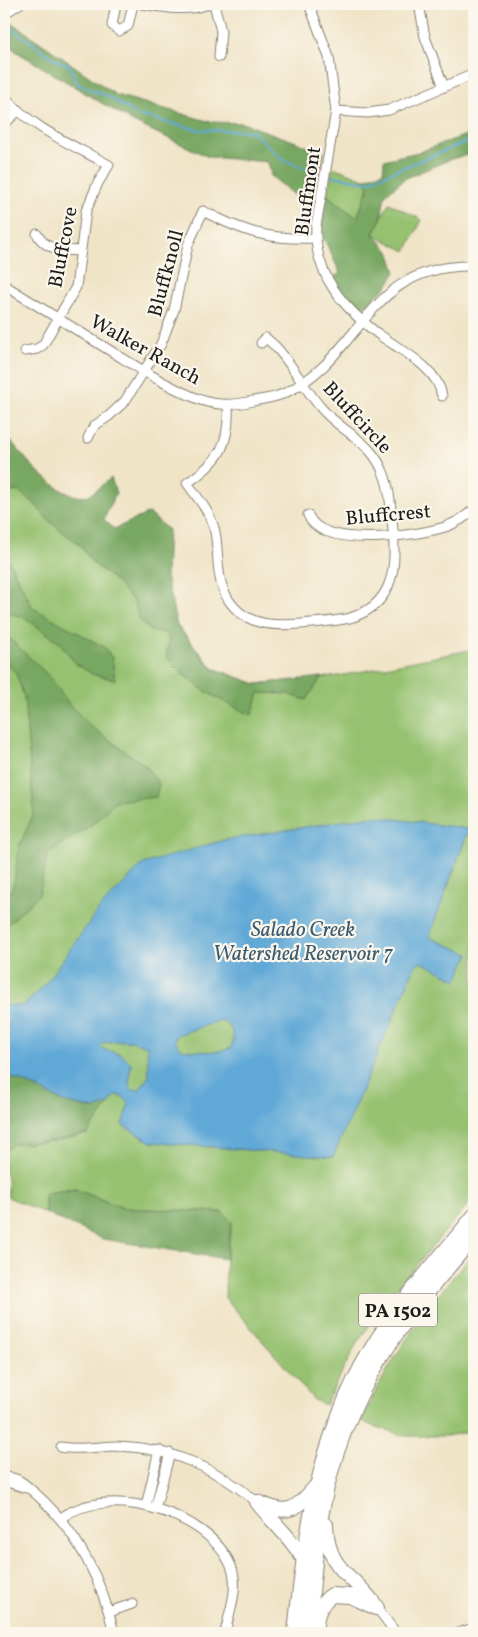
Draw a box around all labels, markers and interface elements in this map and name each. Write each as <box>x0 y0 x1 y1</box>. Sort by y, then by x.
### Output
street label: Bluffmont <box>289 145 329 238</box>
street label: Bluffcove <box>42 204 86 290</box>
street label: Bluffknoll <box>142 227 192 320</box>
street label: Walker Ranch <box>84 309 206 393</box>
street label: Bluffcircle <box>316 376 398 461</box>
street label: Bluffcrest <box>344 498 432 534</box>
water label: Salado Creek Watershed Reservoir 7 <box>213 916 393 969</box>
road number: PA 1502 <box>359 1294 437 1326</box>

